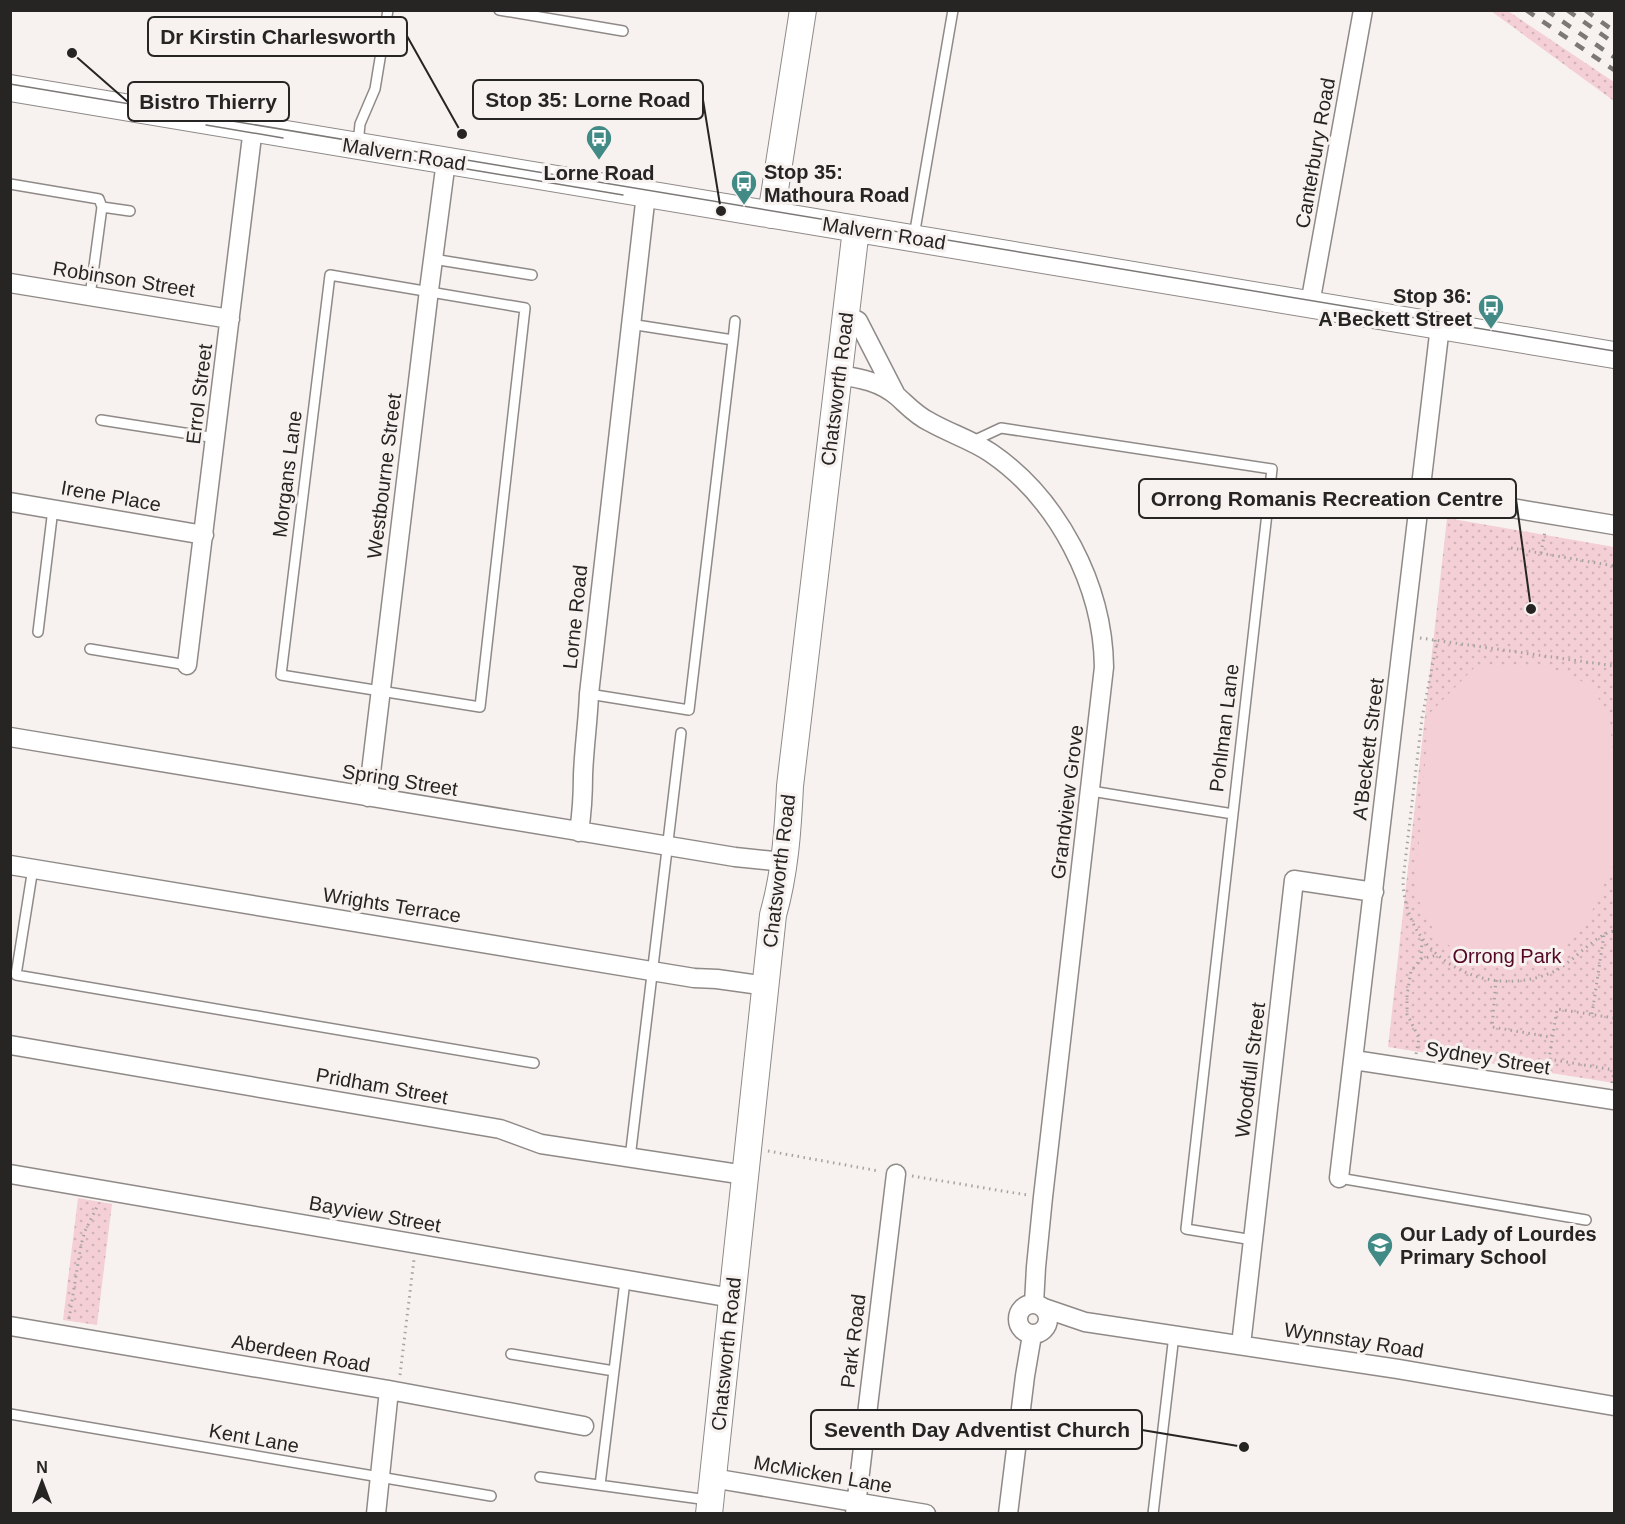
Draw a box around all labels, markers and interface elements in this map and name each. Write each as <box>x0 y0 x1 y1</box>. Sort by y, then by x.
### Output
callout: Dr Kirstin Charlesworth <box>148 17 407 56</box>
text: Dr Kirstin Charlesworth <box>160 25 396 48</box>
street label: Canterbury Road <box>1291 76 1339 230</box>
callout: Stop 35: Lorne Road <box>473 80 703 119</box>
callout: Bistro Thierry <box>128 82 289 121</box>
text: Stop 35: Lorne Road <box>485 88 691 111</box>
text: Bistro Thierry <box>139 90 277 113</box>
bus stop icon: Lorne Road <box>584 123 614 161</box>
street label: Malvern Road <box>341 133 467 175</box>
place label: Stop 35: Mathoura Road <box>764 161 910 206</box>
place label: Lorne Road <box>543 162 655 184</box>
bus stop icon: Stop 35: Mathoura Road <box>729 168 759 206</box>
street label: Malvern Road <box>821 212 947 254</box>
street label: Robinson Street <box>51 257 197 301</box>
place label: Stop 36: A'Beckett Street <box>1318 285 1472 330</box>
bus stop icon: Stop 36: A'Beckett Street <box>1476 292 1506 330</box>
street label: Chatsworth Road <box>817 311 857 467</box>
street label: Errol Street <box>182 342 216 446</box>
street label: Westbourne Street <box>363 392 405 560</box>
street label: Morgans Lane <box>268 409 306 539</box>
street label: Irene Place <box>59 476 163 516</box>
callout: Orrong Romanis Recreation Centre <box>1139 479 1516 518</box>
text: Orrong Romanis Recreation Centre <box>1151 487 1503 510</box>
street label: Lorne Road <box>559 564 591 670</box>
street label: Pohlman Lane <box>1205 663 1243 793</box>
street label: A'Beckett Street <box>1348 676 1388 821</box>
street label: Grandview Grove <box>1047 723 1087 881</box>
street label: Spring Street <box>341 760 460 800</box>
street label: Chatsworth Road <box>759 793 799 949</box>
street label: Wrights Terrace <box>321 883 463 927</box>
park label: Orrong Park <box>1453 945 1562 967</box>
street label: Woodfull Street <box>1231 1001 1269 1139</box>
street label: Sydney Street <box>1424 1037 1552 1079</box>
street label: Pridham Street <box>314 1064 450 1108</box>
street label: Bayview Street <box>307 1192 443 1236</box>
place label: Our Lady of Lourdes Primary School <box>1400 1223 1597 1268</box>
school or university icon: Our Lady of Lourdes Primary School <box>1365 1230 1395 1268</box>
street label: Chatsworth Road <box>707 1276 745 1432</box>
street label: Park Road <box>836 1293 870 1389</box>
street label: Wynnstay Road <box>1283 1318 1425 1362</box>
street label: Aberdeen Road <box>230 1330 372 1376</box>
callout: Seventh Day Adventist Church <box>811 1410 1142 1449</box>
text: Seventh Day Adventist Church <box>824 1418 1130 1441</box>
street label: Kent Lane <box>207 1419 301 1457</box>
street label: McMicken Lane <box>752 1451 894 1497</box>
north arrow <box>12 1452 72 1512</box>
text: N <box>36 1459 48 1476</box>

